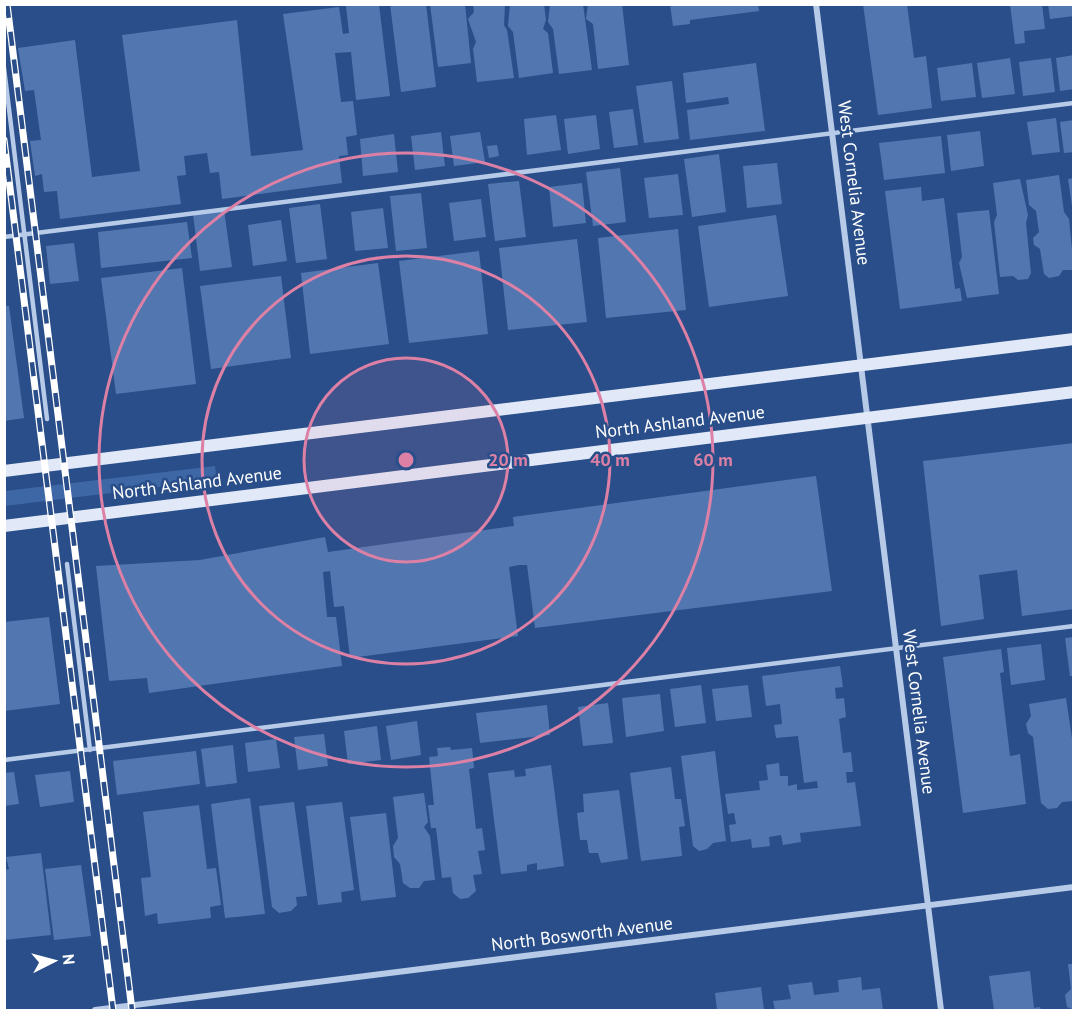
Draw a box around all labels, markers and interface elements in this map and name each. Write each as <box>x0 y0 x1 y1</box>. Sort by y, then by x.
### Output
street label: West Cornelia Avenue <box>833 99 876 267</box>
street label: North Ashland Avenue <box>594 400 766 443</box>
text: 20 m <box>488 448 528 471</box>
text: 40 m <box>590 448 630 471</box>
text: 60 m <box>693 448 733 471</box>
centre of rings <box>396 450 416 470</box>
street label: North Ashland Avenue <box>111 461 283 504</box>
street label: West Cornelia Avenue <box>898 628 941 796</box>
street label: North Bosworth Avenue <box>490 911 674 956</box>
north arrow <box>24 931 84 991</box>
text: N <box>58 953 79 966</box>

